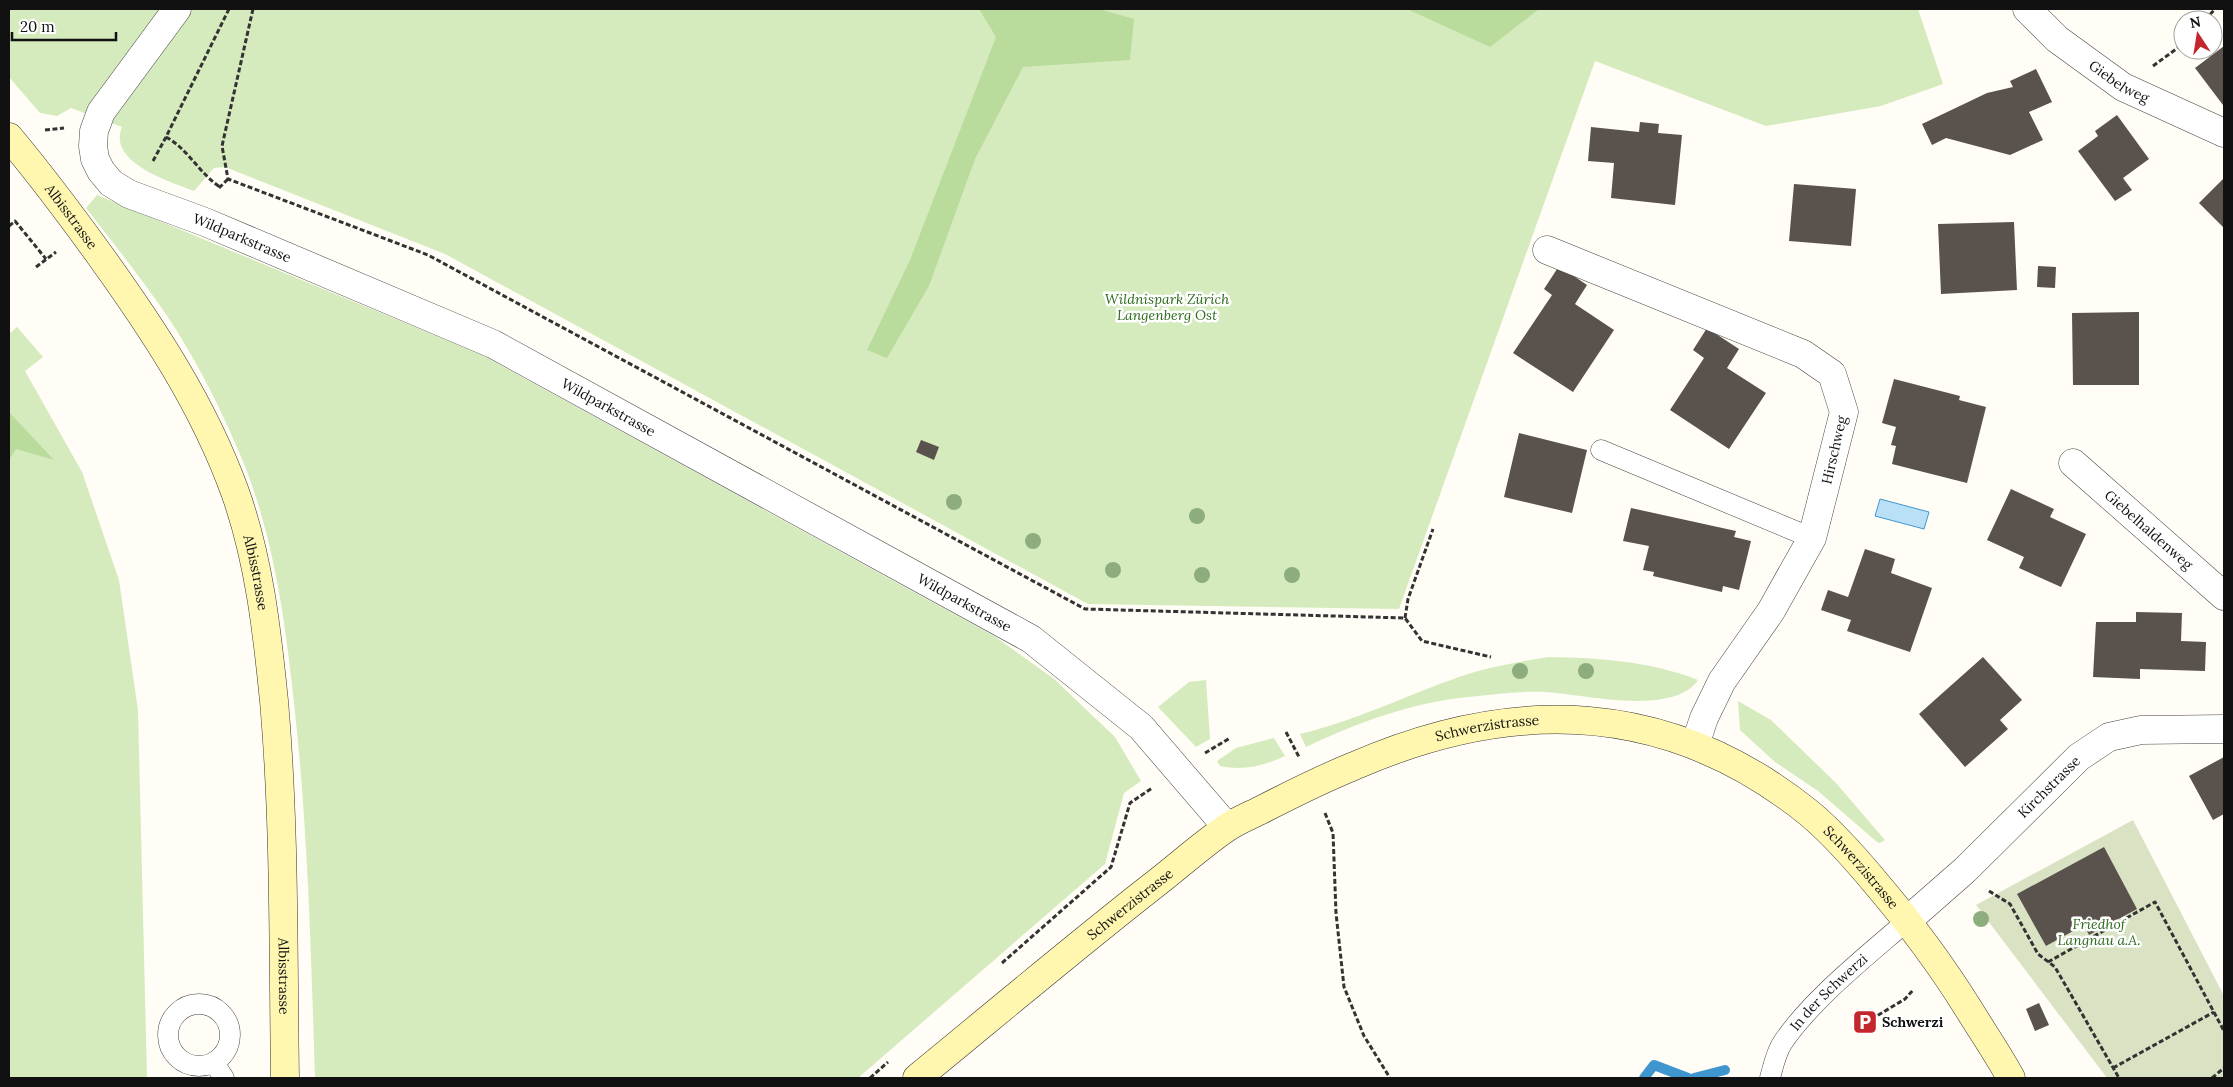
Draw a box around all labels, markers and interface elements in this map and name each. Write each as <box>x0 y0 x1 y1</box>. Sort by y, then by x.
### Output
scale bar <box>12 10 116 42</box>
north arrow <box>2173 10 2223 60</box>
text: N <box>2188 12 2203 32</box>
text: 20 m <box>20 17 55 36</box>
street label: Giebelweg <box>2085 56 2152 107</box>
street label: Albisstrasse <box>40 180 102 253</box>
street label: Wildparkstrasse <box>191 209 294 267</box>
park label: Wildnispark Zürich Langenberg Ost <box>1105 290 1229 324</box>
street label: Wildparkstrasse <box>558 374 659 441</box>
street label: Hirschweg <box>1817 414 1851 486</box>
street label: Giebelhaldenweg <box>2101 486 2197 574</box>
street label: Albisstrasse <box>239 532 272 612</box>
street label: Wildparkstrasse <box>914 569 1015 636</box>
street label: Schwerzistrasse <box>1433 711 1540 745</box>
street label: Kirchstrasse <box>2014 752 2084 822</box>
street label: Schwerzistrasse <box>1820 822 1903 913</box>
street label: Schwerzistrasse <box>1083 864 1177 944</box>
park label: Friedhof Langnau a.A. <box>2058 915 2140 949</box>
street label: Albisstrasse <box>275 937 293 1015</box>
street label: In der Schwerzi <box>1786 950 1871 1034</box>
parking icon: Schwerzi <box>1852 1009 1878 1035</box>
place label: Schwerzi <box>1882 1013 1944 1031</box>

